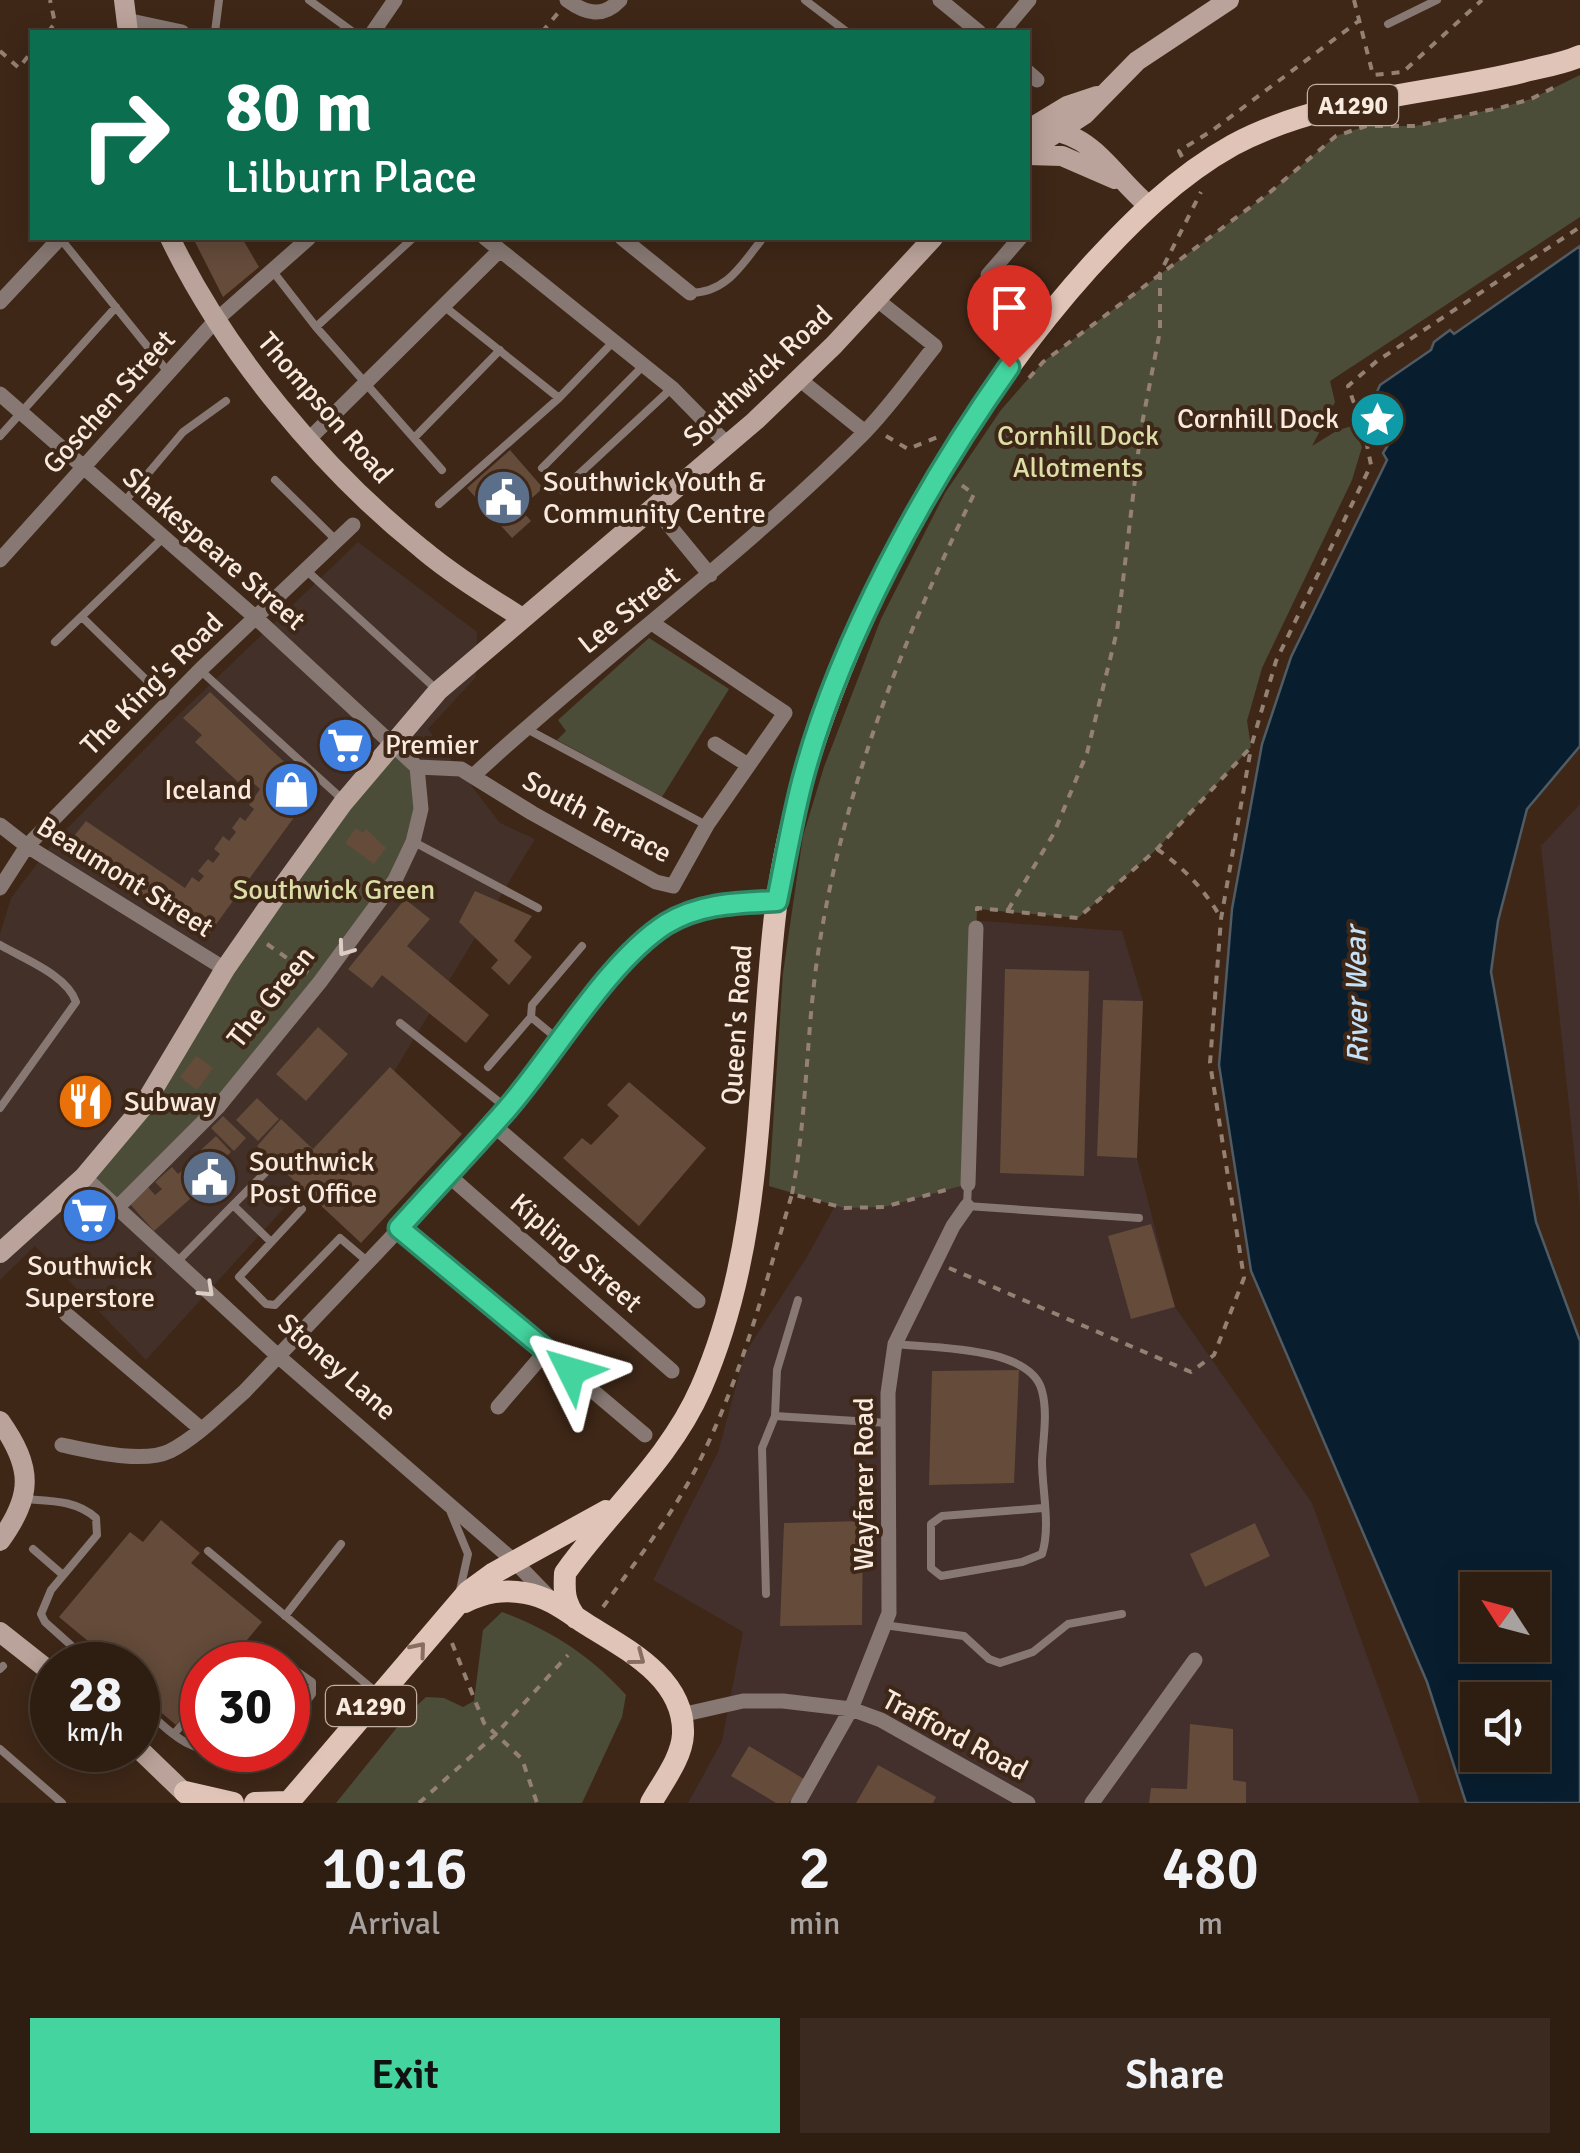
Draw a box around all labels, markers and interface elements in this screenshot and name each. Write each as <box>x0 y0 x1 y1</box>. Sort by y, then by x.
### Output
text: 80 m <box>225 64 373 150</box>
icon: right <box>60 70 190 200</box>
road number: A1290 <box>1308 85 1398 125</box>
text: Lilburn Place <box>225 150 477 205</box>
pin <box>967 265 1052 368</box>
icon: arrive <box>982 280 1037 335</box>
street label: Southwick Road <box>676 298 840 454</box>
street label: Goschen Street <box>36 323 183 481</box>
street label: Thompson Road <box>250 326 400 490</box>
place icon: Cornhill Dock <box>1348 389 1408 449</box>
place label: Cornhill Dock <box>1177 402 1339 436</box>
park label: Cornhill Dock Allotments <box>997 419 1159 485</box>
street label: Shakespeare Street <box>116 460 312 638</box>
place label: Southwick Youth & Community Centre <box>543 465 766 531</box>
public building icon: Southwick Youth & Community Centre <box>474 468 534 528</box>
street label: Lee Street <box>571 559 687 661</box>
street label: The King's Road <box>74 606 230 762</box>
supermarket icon: Premier <box>316 715 376 775</box>
place label: Premier <box>385 728 479 762</box>
shop icon: Iceland <box>261 760 321 820</box>
street label: South Terrace <box>517 764 677 870</box>
place label: Iceland <box>164 773 252 807</box>
street label: Beaumont Street <box>31 809 220 945</box>
park label: Southwick Green <box>233 873 435 907</box>
water label: River Wear <box>1337 922 1377 1064</box>
one-way arrow <box>339 937 357 956</box>
street label: The Green <box>220 940 322 1054</box>
street label: Queen's Road <box>714 944 760 1106</box>
restaurant icon: Subway <box>55 1072 115 1132</box>
place label: Subway <box>124 1085 217 1119</box>
place label: Southwick Post Office <box>249 1145 377 1211</box>
public building icon: Southwick Post Office <box>180 1148 240 1208</box>
supermarket icon: Southwick Superstore <box>60 1185 120 1245</box>
street label: Kipling Street <box>503 1186 649 1320</box>
place label: Southwick Superstore <box>25 1249 155 1315</box>
one-way arrow <box>195 1278 214 1296</box>
street label: Stoney Lane <box>271 1306 403 1428</box>
position arrow <box>519 1319 623 1423</box>
street label: Wayfarer Road <box>847 1397 881 1571</box>
north arrow <box>1460 1572 1550 1662</box>
map controls <box>1460 1572 1550 1772</box>
speed limit sign: 30 <box>180 1642 310 1772</box>
one-way arrow <box>407 1642 425 1660</box>
one-way arrow <box>627 1646 645 1663</box>
text: 28 <box>68 1664 122 1726</box>
street label: Trafford Road <box>876 1682 1034 1788</box>
button: sound <box>1460 1682 1550 1772</box>
road number: A1290 <box>326 1686 416 1726</box>
text: km/h <box>67 1717 123 1748</box>
text: 10:16 <box>321 1832 468 1906</box>
text: 2 <box>798 1832 831 1906</box>
text: 480 <box>1162 1832 1259 1906</box>
text: Arrival <box>348 1904 441 1943</box>
text: min <box>789 1904 840 1943</box>
text: m <box>1197 1904 1223 1943</box>
button: Exit <box>30 2018 780 2133</box>
button: Share <box>800 2018 1550 2133</box>

